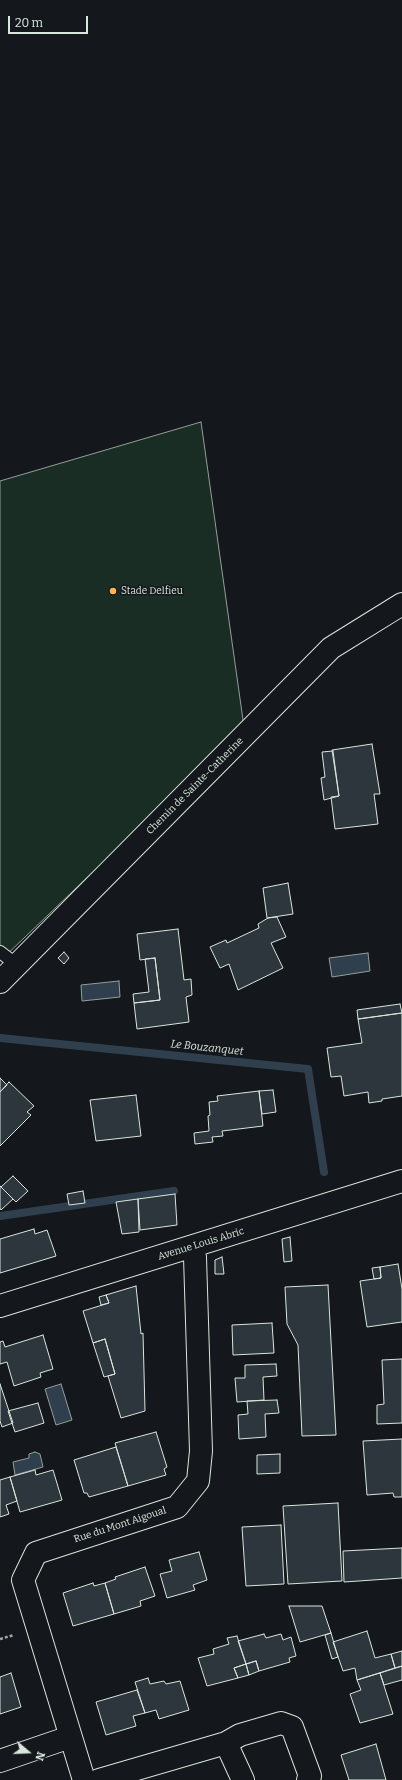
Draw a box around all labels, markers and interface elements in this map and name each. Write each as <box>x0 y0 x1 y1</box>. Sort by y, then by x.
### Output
scale bar <box>10 8 90 34</box>
text: 20 m <box>15 16 43 30</box>
place label: Stade Delfieu <box>121 585 183 597</box>
marker: Stade Delfieu <box>108 586 118 596</box>
street label: Chemin de Sainte-Catherine <box>144 735 246 837</box>
water label: Le Bouzanquet <box>170 1038 244 1058</box>
street label: Avenue Louis Abric <box>156 1225 246 1263</box>
street label: Rue du Mont Aigoual <box>72 1504 168 1546</box>
north arrow <box>8 1732 48 1772</box>
text: N <box>32 1750 47 1762</box>

